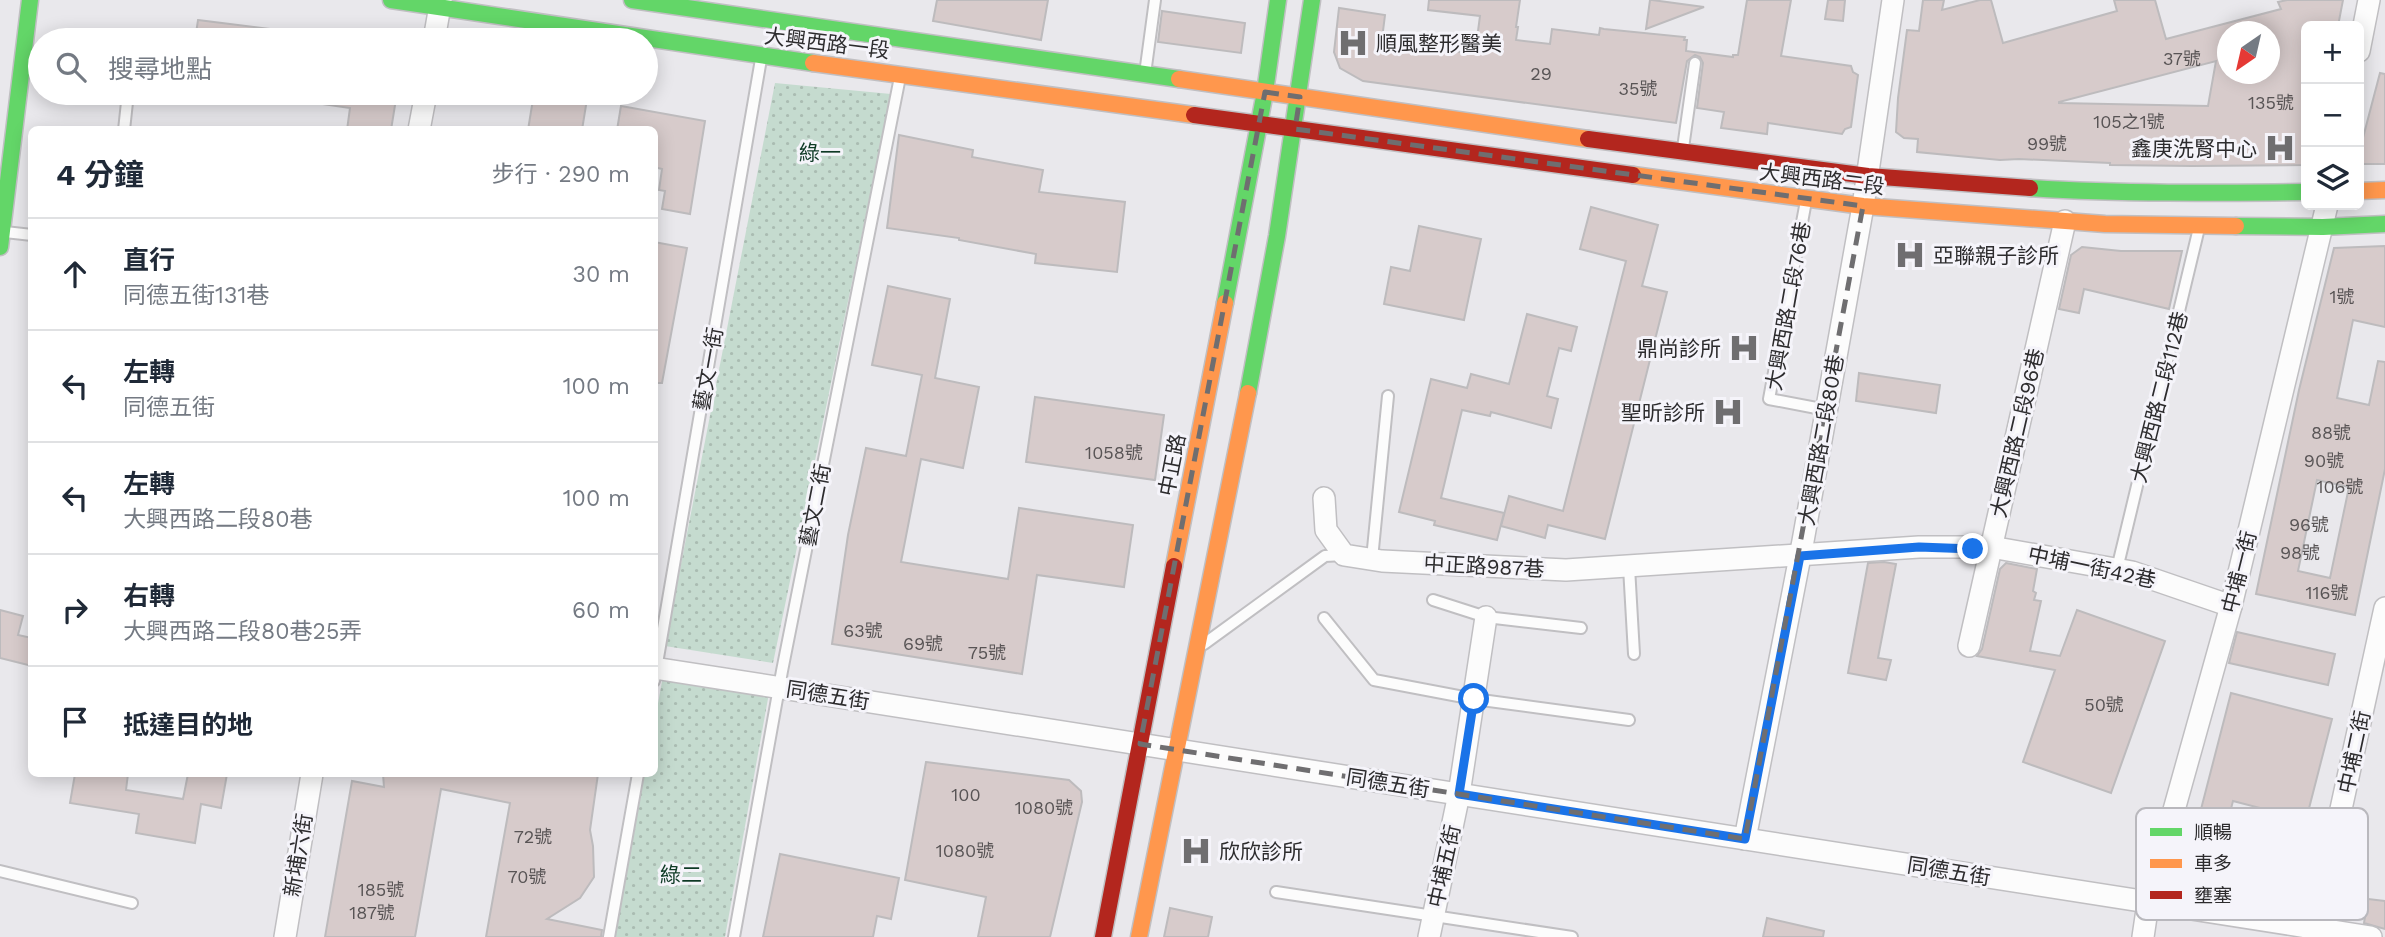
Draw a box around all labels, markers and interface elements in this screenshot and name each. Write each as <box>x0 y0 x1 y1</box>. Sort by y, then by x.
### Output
north arrow <box>2217 21 2280 84</box>
map controls <box>2301 21 2364 210</box>
button: + <box>2301 21 2364 84</box>
street label: 大興西路一段 <box>763 23 891 63</box>
hospital icon: 順風整形醫美 <box>1336 26 1370 60</box>
search box <box>28 28 658 105</box>
place label: 順風整形醫美 <box>1376 31 1502 56</box>
icon: search <box>52 48 90 86</box>
house number: 37號 <box>2163 48 2201 69</box>
text: 搜尋地點 <box>108 54 212 84</box>
house number: 29 <box>1530 63 1552 84</box>
house number: 35號 <box>1619 78 1657 99</box>
button: − <box>2301 84 2364 147</box>
house number: 135號 <box>2248 92 2294 113</box>
house number: 105之1號 <box>2093 111 2165 132</box>
hospital icon: 鑫庚洗腎中心 <box>2263 131 2297 165</box>
house number: 99號 <box>2027 133 2067 154</box>
place label: 鑫庚洗腎中心 <box>2131 136 2257 161</box>
park label: 綠一 <box>799 140 841 165</box>
button: layers <box>2301 147 2364 210</box>
text: 4 分鐘 <box>56 157 144 192</box>
street label: 大興西路二段 <box>1758 159 1886 199</box>
text: 步行 · 290 m <box>491 161 630 188</box>
street label: 大興西路二段76巷 <box>1761 220 1815 392</box>
hospital icon: 亞聯親子診所 <box>1893 238 1927 272</box>
place label: 亞聯親子診所 <box>1933 243 2059 268</box>
text: 直行 <box>123 245 175 275</box>
icon: ahead <box>56 255 94 293</box>
text: 30 m <box>573 261 630 288</box>
text: 同德五街131巷 <box>123 282 269 309</box>
house number: 1號 <box>2329 286 2355 307</box>
street label: 大興西路二段112巷 <box>2126 309 2192 485</box>
street label: 藝文一街 <box>688 325 728 413</box>
hospital icon: 鼎尚診所 <box>1727 331 1761 365</box>
place label: 鼎尚診所 <box>1637 336 1721 361</box>
street label: 大興西路二段96巷 <box>1985 346 2049 520</box>
street label: 大興西路二段80巷 <box>1794 353 1848 527</box>
text: 左轉 <box>123 357 175 387</box>
icon: left <box>56 367 94 405</box>
text: 100 m <box>563 373 630 400</box>
text: 同德五街 <box>123 394 215 421</box>
hospital icon: 聖昕診所 <box>1711 395 1745 429</box>
place label: 聖昕診所 <box>1621 400 1705 425</box>
house number: 88號 <box>2311 422 2351 443</box>
street label: 中正路 <box>1154 432 1190 498</box>
house number: 1058號 <box>1085 442 1143 463</box>
house number: 90號 <box>2304 450 2344 471</box>
street label: 藝文二街 <box>795 461 835 549</box>
text: 左轉 <box>123 469 175 499</box>
house number: 106號 <box>2316 476 2364 497</box>
icon: left <box>56 479 94 517</box>
text: 100 m <box>563 485 630 512</box>
text: 大興西路二段80巷 <box>123 506 312 533</box>
house number: 96號 <box>2289 514 2329 535</box>
street label: 中埔一街 <box>2217 528 2261 616</box>
route end <box>1957 533 1988 564</box>
street label: 中埔一街42巷 <box>2026 541 2158 593</box>
house number: 98號 <box>2280 542 2320 563</box>
street label: 中正路987巷 <box>1423 550 1545 582</box>
text: 右轉 <box>123 581 175 611</box>
house number: 116號 <box>2306 582 2348 603</box>
icon: right <box>56 591 94 629</box>
text: 60 m <box>572 597 630 624</box>
text: 大興西路二段80巷25弄 <box>123 618 362 645</box>
house number: 63號 <box>843 620 883 641</box>
house number: 69號 <box>903 633 943 654</box>
house number: 75號 <box>968 642 1006 663</box>
street label: 同德五街 <box>785 676 871 714</box>
route start <box>1458 683 1489 714</box>
house number: 50號 <box>2084 694 2124 715</box>
icon: arrive <box>56 703 94 741</box>
street label: 中埔二街 <box>2333 708 2375 796</box>
text: 抵達目的地 <box>123 710 253 740</box>
street label: 同德五街 <box>1345 764 1431 802</box>
house number: 100 <box>951 784 981 805</box>
house number: 1080號 <box>1015 797 1073 818</box>
legend <box>2136 808 2368 920</box>
street label: 新埔六街 <box>279 812 317 898</box>
text: 順暢 <box>2194 821 2232 844</box>
street label: 中埔五街 <box>1423 822 1465 910</box>
house number: 72號 <box>514 826 552 847</box>
hospital icon: 欣欣診所 <box>1179 834 1213 868</box>
place label: 欣欣診所 <box>1219 839 1303 864</box>
house number: 1080號 <box>936 840 994 861</box>
street label: 同德五街 <box>1906 852 1992 890</box>
text: 車多 <box>2194 852 2232 875</box>
park label: 綠二 <box>660 862 702 887</box>
house number: 70號 <box>508 866 546 887</box>
house number: 185號 <box>358 879 404 900</box>
text: 壅塞 <box>2194 884 2232 907</box>
house number: 187號 <box>349 902 395 923</box>

